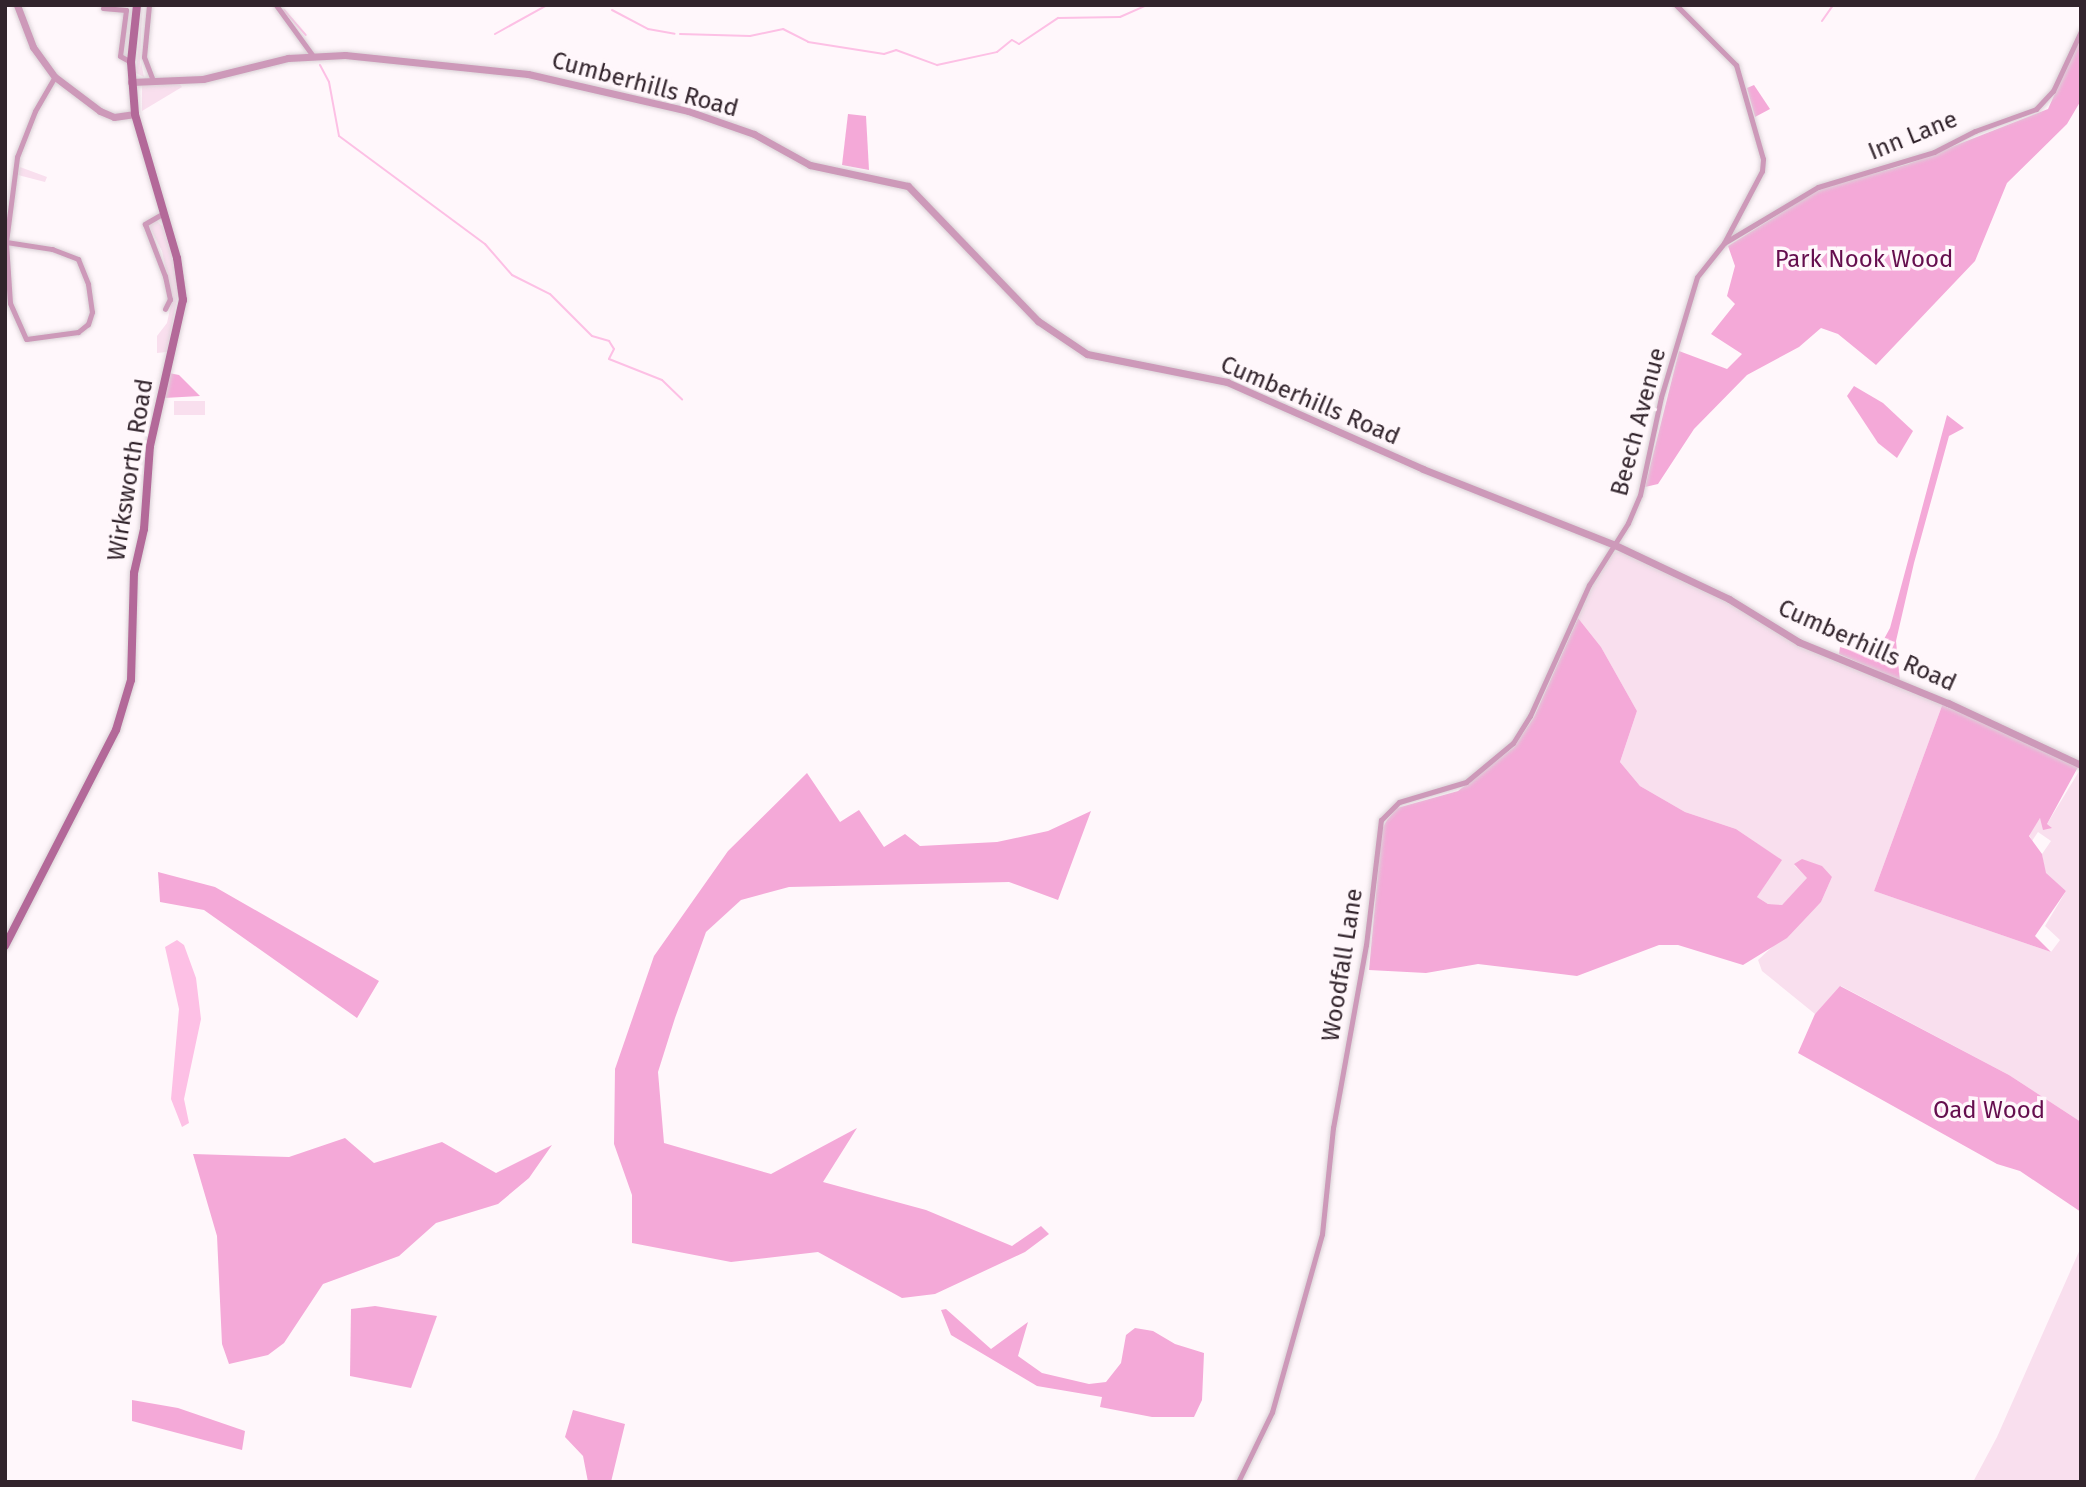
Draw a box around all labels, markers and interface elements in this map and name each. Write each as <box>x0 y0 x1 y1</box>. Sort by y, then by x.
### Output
street label: Cumberhills Road <box>549 46 741 124</box>
street label: Inn Lane <box>1864 105 1962 167</box>
park label: Park Nook Wood <box>1775 246 1953 274</box>
street label: Beech Avenue <box>1605 345 1673 499</box>
street label: Cumberhills Road <box>1216 350 1404 452</box>
street label: Wirksworth Road <box>102 377 160 563</box>
street label: Cumberhills Road <box>1773 594 1961 698</box>
street label: Woodfall Lane <box>1317 886 1369 1044</box>
park label: Oad Wood <box>1933 1097 2045 1125</box>

